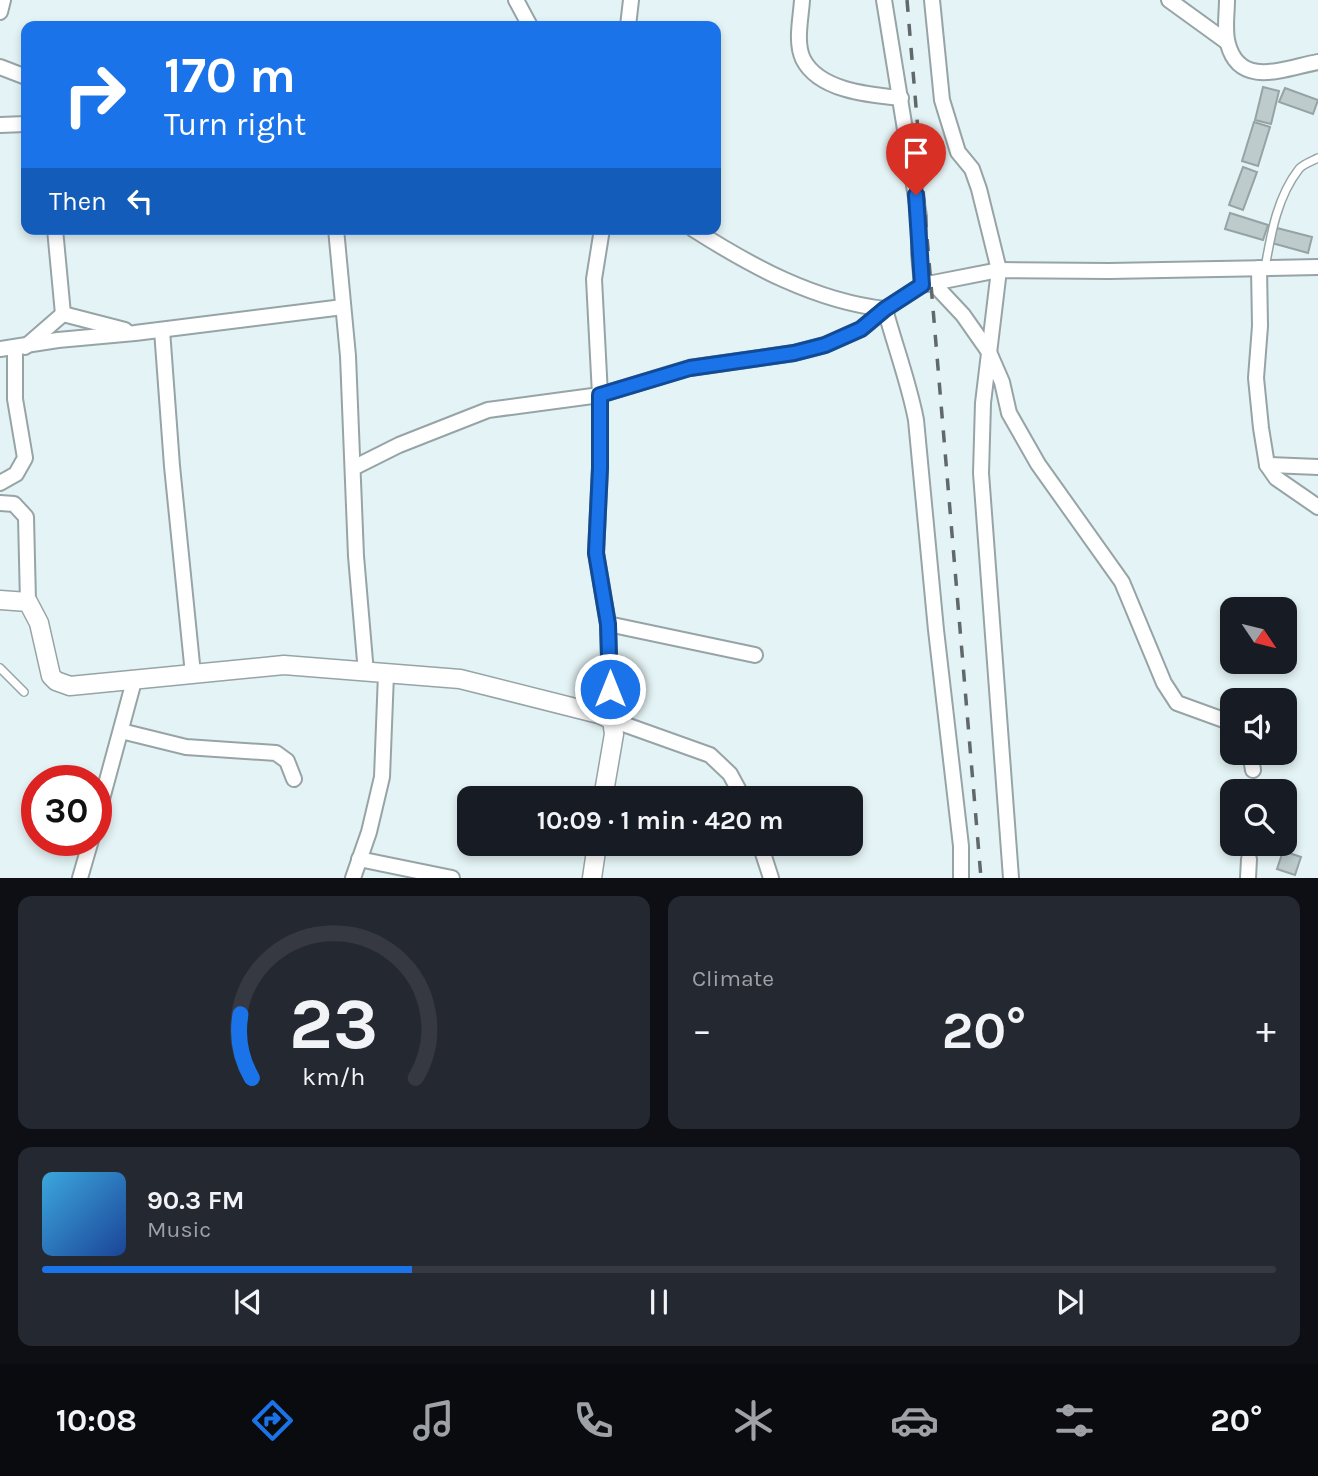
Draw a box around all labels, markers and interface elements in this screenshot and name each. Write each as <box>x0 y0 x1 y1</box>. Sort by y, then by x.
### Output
text: 170 m <box>164 47 296 104</box>
icon: right <box>49 49 140 140</box>
text: Turn right <box>164 106 306 143</box>
pin <box>886 123 946 195</box>
icon: arrive <box>897 134 935 172</box>
icon: left <box>121 182 159 220</box>
text: Then <box>49 186 107 217</box>
north arrow <box>1220 597 1297 674</box>
map controls <box>1220 597 1297 856</box>
position arrow <box>573 652 647 726</box>
button: sound <box>1220 688 1297 765</box>
speed limit sign: 30 <box>21 765 112 856</box>
button: search <box>1220 779 1297 856</box>
text: 10:09 · 1 min · 420 m <box>537 805 783 836</box>
text: Climate <box>692 965 774 992</box>
text: 23 <box>289 982 379 1067</box>
text: 20° <box>942 1000 1026 1061</box>
text: − <box>692 1008 712 1053</box>
text: + <box>1256 1008 1276 1053</box>
text: km/h <box>302 1062 366 1091</box>
text: 90.3 FM <box>147 1185 245 1216</box>
text: Music <box>147 1216 211 1243</box>
icon: previous <box>229 1283 267 1321</box>
icon: pause <box>640 1283 678 1321</box>
icon: next <box>1051 1283 1089 1321</box>
icon: directions <box>248 1396 297 1445</box>
icon: music <box>409 1396 458 1445</box>
icon: phone <box>569 1396 618 1445</box>
icon: climate <box>729 1396 778 1445</box>
icon: car <box>890 1396 939 1445</box>
icon: filters <box>1050 1396 1099 1445</box>
text: 10:08 <box>56 1402 137 1439</box>
text: 20° <box>1210 1402 1262 1439</box>

